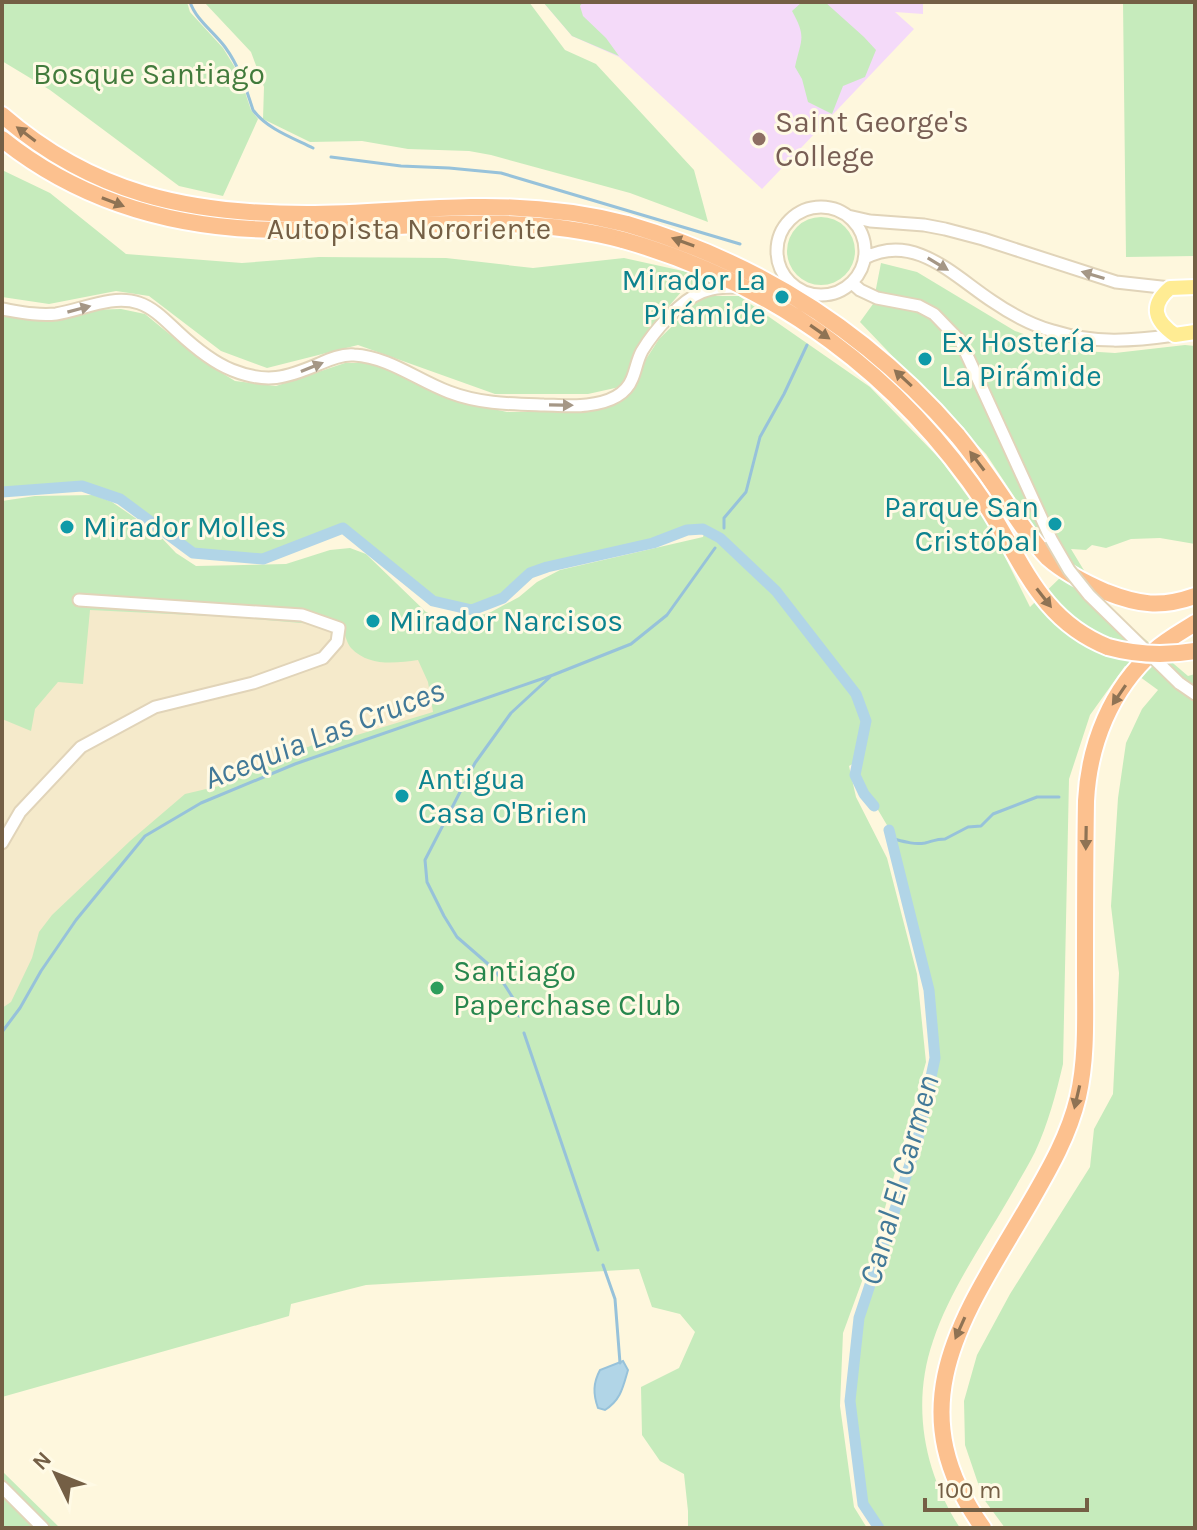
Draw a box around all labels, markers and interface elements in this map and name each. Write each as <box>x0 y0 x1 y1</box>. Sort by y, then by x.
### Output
park label: Bosque Santiago <box>33 56 265 92</box>
place label: Saint George's College <box>775 104 969 174</box>
one-way arrow <box>15 127 36 143</box>
marker: Saint George's College <box>750 130 768 148</box>
one-way arrow <box>101 196 125 209</box>
street label: Autopista Nororiente <box>267 211 551 247</box>
one-way arrow <box>671 235 695 248</box>
one-way arrow <box>927 257 950 271</box>
place label: Mirador La Pirámide <box>622 262 766 332</box>
one-way arrow <box>1081 268 1105 281</box>
marker: Mirador La Pirámide <box>773 288 791 306</box>
one-way arrow <box>66 302 91 314</box>
one-way arrow <box>809 324 830 339</box>
place label: Ex Hostería La Pirámide <box>941 324 1102 394</box>
marker: Ex Hostería La Pirámide <box>916 350 934 368</box>
one-way arrow <box>300 360 324 373</box>
one-way arrow <box>894 370 913 388</box>
one-way arrow <box>549 399 574 411</box>
one-way arrow <box>970 451 986 471</box>
place label: Parque San Cristóbal <box>884 489 1039 559</box>
place label: Mirador Molles <box>83 509 287 545</box>
marker: Parque San Cristóbal <box>1046 515 1064 533</box>
marker: Mirador Molles <box>58 518 76 536</box>
one-way arrow <box>1035 588 1051 608</box>
place label: Mirador Narcisos <box>389 603 623 639</box>
marker: Mirador Narcisos <box>364 612 382 630</box>
water label: Acequia Las Cruces <box>199 671 449 797</box>
one-way arrow <box>1112 684 1127 705</box>
place label: Antigua Casa O'Brien <box>418 761 588 831</box>
marker: Antigua Casa O'Brien <box>393 787 411 805</box>
one-way arrow <box>1080 826 1092 851</box>
place label: Santiago Paperchase Club <box>453 953 681 1023</box>
marker: Santiago Paperchase Club <box>428 979 446 997</box>
water label: Canal El Carmen <box>851 1071 947 1289</box>
one-way arrow <box>1070 1085 1083 1110</box>
one-way arrow <box>953 1316 967 1340</box>
north arrow <box>16 1434 96 1514</box>
text: N <box>27 1446 57 1476</box>
scale bar <box>925 1462 1087 1512</box>
text: 100 m <box>937 1476 1002 1504</box>

